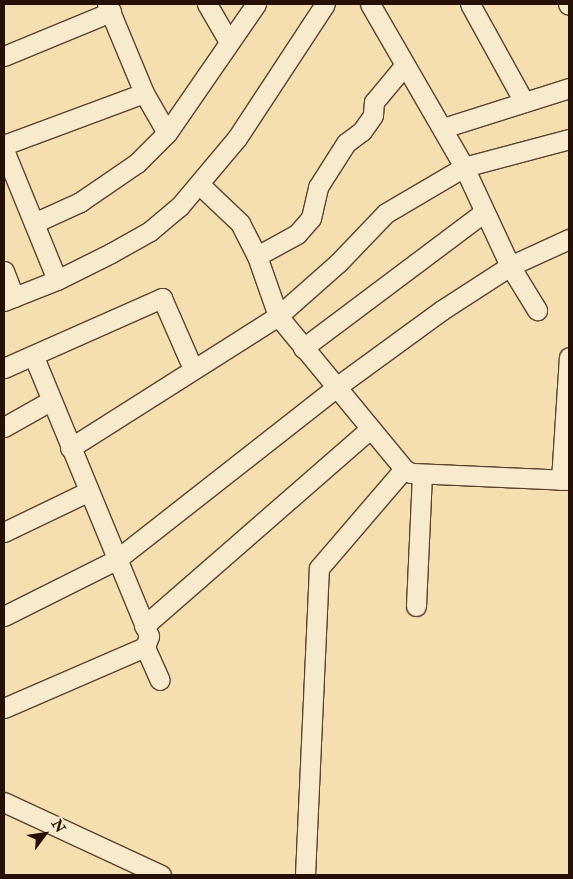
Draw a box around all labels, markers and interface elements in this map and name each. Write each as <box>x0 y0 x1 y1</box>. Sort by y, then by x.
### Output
north arrow <box>20 809 70 859</box>
text: N <box>48 816 69 836</box>

